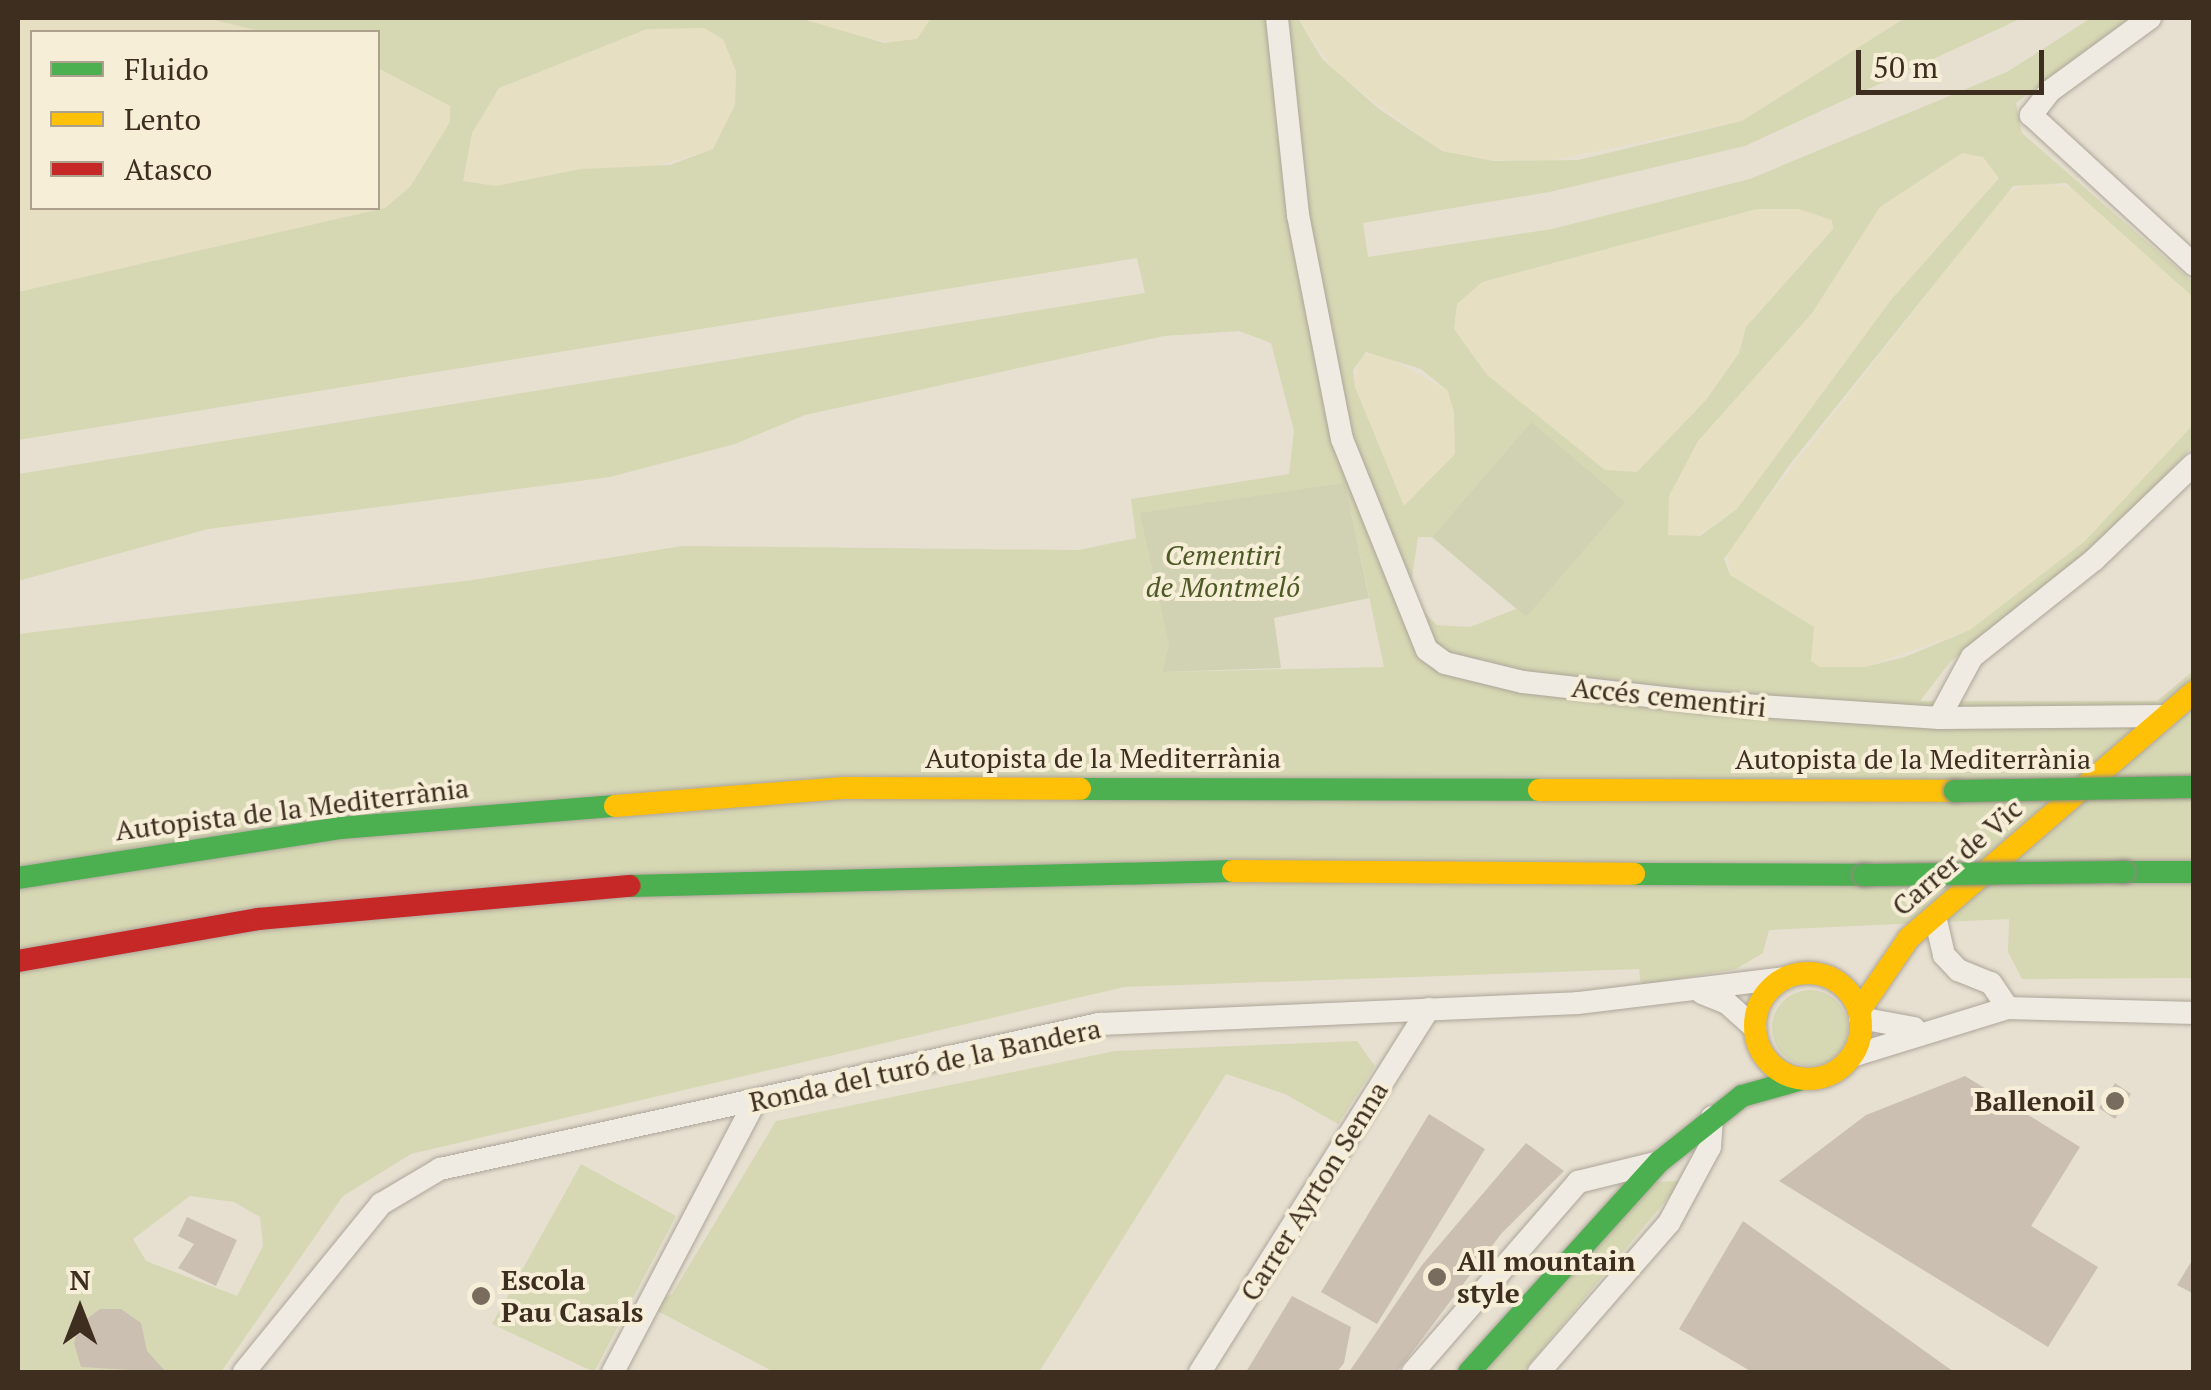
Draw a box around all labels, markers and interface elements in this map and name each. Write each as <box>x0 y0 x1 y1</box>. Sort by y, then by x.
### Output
legend <box>30 30 380 210</box>
scale bar <box>1861 30 2048 92</box>
text: 50 m <box>1873 47 1938 87</box>
text: Fluido <box>124 49 209 89</box>
text: Lento <box>124 99 201 139</box>
text: Atasco <box>124 149 212 189</box>
park label: Cementiri de Montmeló <box>1146 538 1300 604</box>
street label: Accés cementiri <box>1570 670 1768 724</box>
street label: Autopista de la Mediterrània <box>925 741 1281 775</box>
street label: Autopista de la Mediterrània <box>1735 742 2091 776</box>
street label: Autopista de la Mediterrània <box>113 771 471 847</box>
street label: Carrer de Vic <box>1885 791 2029 923</box>
street label: Ronda del turó de la Bandera <box>746 1011 1104 1119</box>
street label: Carrer Ayrton Senna <box>1233 1075 1395 1307</box>
place label: Ballenoil <box>1974 1084 2095 1118</box>
marker: Ballenoil <box>2104 1090 2126 1112</box>
place label: All mountain style <box>1457 1244 1636 1310</box>
north arrow <box>30 1260 130 1360</box>
text: N <box>69 1261 91 1298</box>
place label: Escola Pau Casals <box>501 1263 643 1329</box>
marker: All mountain style <box>1426 1266 1448 1288</box>
marker: Escola Pau Casals <box>470 1285 492 1307</box>

